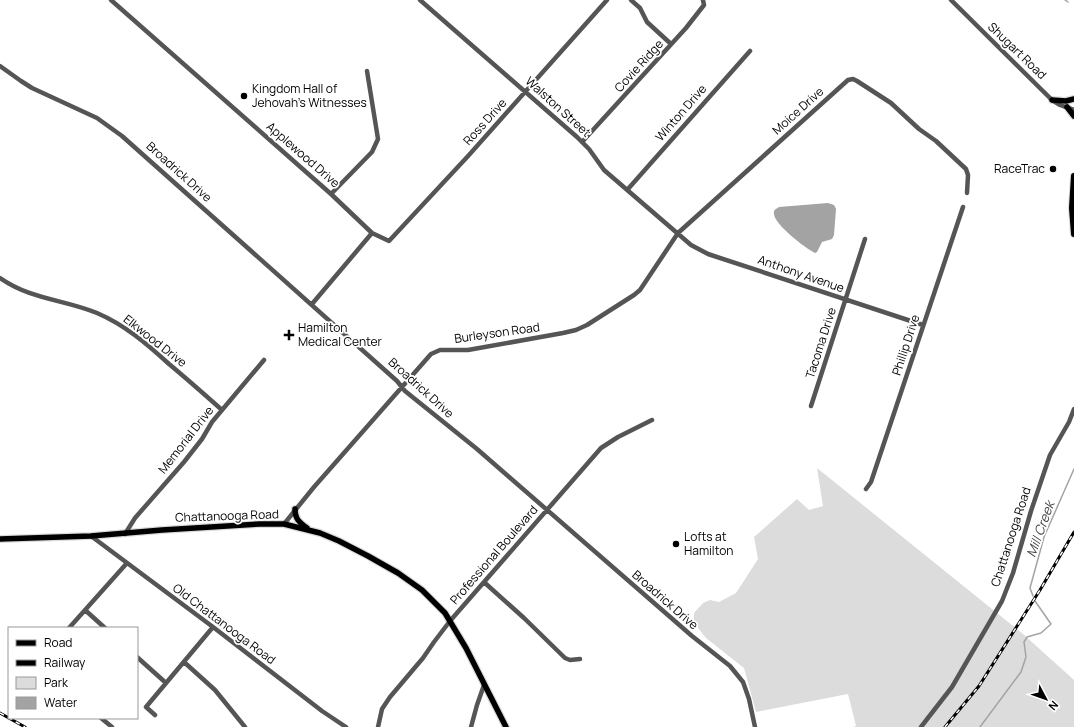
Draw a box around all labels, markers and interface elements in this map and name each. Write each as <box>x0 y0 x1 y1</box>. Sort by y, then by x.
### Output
street label: Shugart Road <box>984 18 1050 83</box>
street label: Covie Ridge <box>610 36 667 96</box>
street label: Walston Street <box>522 73 595 141</box>
place label: Kingdom Hall of Jehovah’s Witnesses <box>252 80 367 111</box>
street label: Winton Drive <box>651 81 710 145</box>
street label: Moice Drive <box>768 83 827 138</box>
marker: Kingdom Hall of Jehovah’s Witnesses <box>239 91 249 101</box>
street label: Ross Drive <box>459 95 510 149</box>
street label: Applewood Drive <box>263 118 344 191</box>
street label: Broadrick Drive <box>143 138 216 206</box>
place label: RaceTrac <box>994 160 1045 177</box>
marker: RaceTrac <box>1048 164 1058 174</box>
street label: Anthony Avenue <box>756 251 847 296</box>
street label: Tacoma Drive <box>801 305 840 381</box>
street label: Elkwood Drive <box>120 310 191 371</box>
street label: Phillip Drive <box>888 312 923 378</box>
street label: Burleyson Road <box>453 318 541 347</box>
place label: Hamilton Medical Center <box>298 319 383 350</box>
marker: Hamilton Medical Center <box>283 329 295 341</box>
street label: Broadrick Drive <box>385 354 458 422</box>
street label: Memorial Drive <box>154 402 217 477</box>
street label: Chattanooga Road <box>986 485 1035 589</box>
water label: Mill Creek <box>1022 496 1059 559</box>
street label: Professional Boulevard <box>446 502 541 608</box>
street label: Chattanooga Road <box>175 505 279 526</box>
place label: Lofts at Hamilton <box>684 528 733 559</box>
marker: Lofts at Hamilton <box>671 539 681 549</box>
street label: Broadrick Drive <box>629 566 702 633</box>
street label: Old Chattanooga Road <box>169 579 279 668</box>
legend <box>8 627 138 719</box>
text: Road <box>44 634 72 651</box>
text: Railway <box>44 654 86 671</box>
text: Park <box>44 674 69 691</box>
north arrow <box>1026 679 1066 719</box>
text: Water <box>44 694 78 711</box>
text: N <box>1046 698 1062 714</box>

